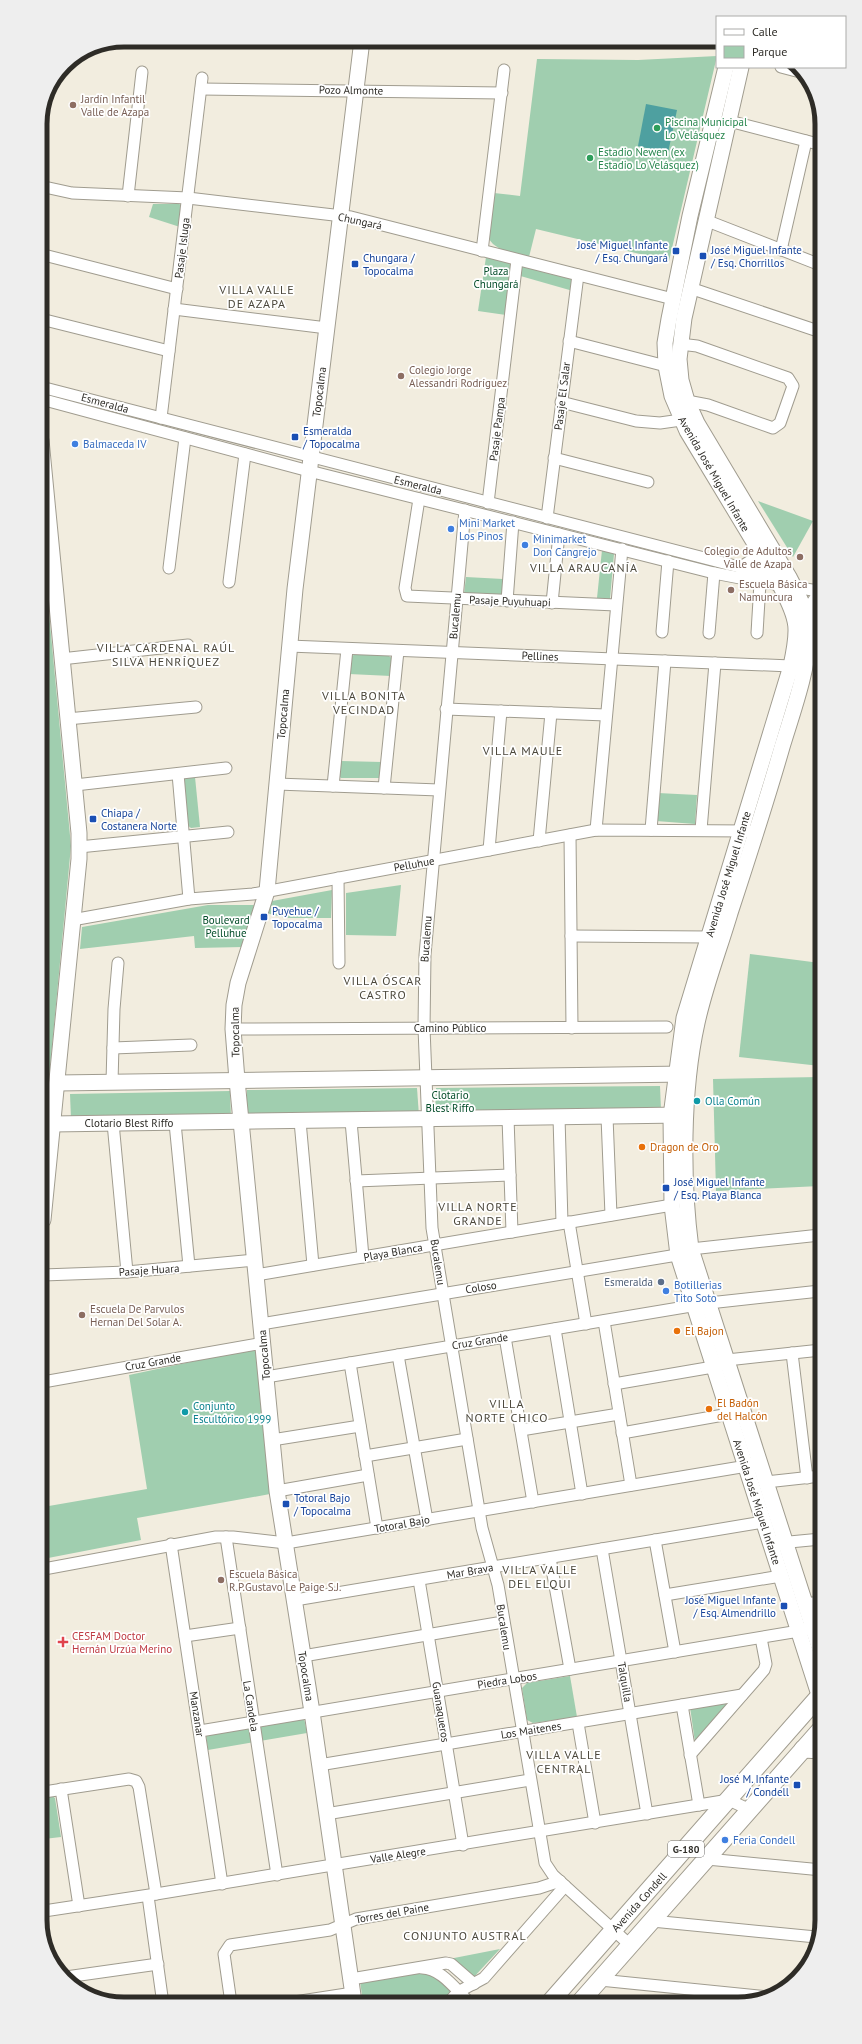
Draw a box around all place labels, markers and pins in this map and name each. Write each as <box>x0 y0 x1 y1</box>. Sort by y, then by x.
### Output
place label: Jardín Infantil Valle de Azapa <box>80 92 149 119</box>
marker: Jardín Infantil Valle de Azapa <box>68 100 78 110</box>
place label: Piscina Municipal Lo Velásquez <box>665 115 748 142</box>
marker: Piscina Municipal Lo Velásquez <box>652 123 662 133</box>
place label: Estadio Newen (ex Estadio Lo Velásquez) <box>598 145 699 172</box>
marker: Estadio Newen (ex Estadio Lo Velásquez) <box>585 153 595 163</box>
place label: José Miguel Infante / Esq. Chungará <box>576 238 668 265</box>
place label: José Miguel Infante / Esq. Chorrillos <box>710 243 802 270</box>
marker: José Miguel Infante / Esq. Chungará <box>671 246 681 256</box>
place label: Chungara / Topocalma <box>363 251 416 278</box>
marker: José Miguel Infante / Esq. Chorrillos <box>698 251 708 261</box>
marker: Chungara / Topocalma <box>350 259 360 269</box>
place label: Colegio Jorge Alessandri Rodríguez <box>409 363 507 390</box>
marker: Colegio Jorge Alessandri Rodríguez <box>396 371 406 381</box>
place label: Esmeralda / Topocalma <box>302 424 360 451</box>
marker: Esmeralda / Topocalma <box>290 432 300 442</box>
place label: Balmaceda IV <box>83 437 147 451</box>
marker: Balmaceda IV <box>70 439 80 449</box>
place label: Mini Market Los Pinos <box>459 516 515 543</box>
marker: Mini Market Los Pinos <box>446 524 456 534</box>
place label: Minimarket Don Cangrejo <box>533 532 597 559</box>
marker: Minimarket Don Cangrejo <box>520 540 530 550</box>
place label: Colegio de Adultos Valle de Azapa <box>704 544 792 571</box>
marker: Colegio de Adultos Valle de Azapa <box>795 552 805 562</box>
place label: Escuela Básica Namuncura <box>739 577 808 604</box>
marker: Escuela Básica Namuncura <box>726 585 736 595</box>
place label: Chiapa / Costanera Norte <box>101 806 177 833</box>
marker: Chiapa / Costanera Norte <box>88 814 98 824</box>
place label: Puyehue / Topocalma <box>272 904 322 931</box>
marker: Puyehue / Topocalma <box>259 912 269 922</box>
place label: Olla Común <box>705 1094 760 1108</box>
marker: Olla Común <box>692 1096 702 1106</box>
place label: Dragon de Oro <box>650 1140 719 1154</box>
marker: Dragon de Oro <box>637 1142 647 1152</box>
place label: José Miguel Infante / Esq. Playa Blanca <box>673 1175 765 1202</box>
marker: José Miguel Infante / Esq. Playa Blanca <box>661 1183 671 1193</box>
place label: Esmeralda <box>604 1275 653 1289</box>
marker: Esmeralda <box>656 1277 666 1287</box>
place label: Botillerias Tito Soto <box>674 1278 722 1305</box>
marker: Botillerias Tito Soto <box>661 1286 671 1296</box>
place label: Escuela De Parvulos Hernan Del Solar A. <box>90 1302 185 1329</box>
marker: Escuela De Parvulos Hernan Del Solar A. <box>77 1310 87 1320</box>
place label: El Bajon <box>685 1324 724 1338</box>
marker: El Bajon <box>672 1326 682 1336</box>
place label: El Badón del Halcón <box>717 1396 767 1423</box>
place label: Conjunto Escultórico 1999 <box>193 1399 271 1426</box>
marker: El Badón del Halcón <box>704 1404 714 1414</box>
marker: Conjunto Escultórico 1999 <box>180 1407 190 1417</box>
place label: Totoral Bajo / Topocalma <box>293 1491 351 1518</box>
marker: Totoral Bajo / Topocalma <box>281 1499 291 1509</box>
place label: Escuela Básica R.P.Gustavo Le Paige S.J. <box>229 1567 341 1594</box>
marker: Escuela Básica R.P.Gustavo Le Paige S.J. <box>216 1575 226 1585</box>
place label: José Miguel Infante / Esq. Almendrillo <box>684 1593 776 1620</box>
marker: José Miguel Infante / Esq. Almendrillo <box>779 1601 789 1611</box>
place label: CESFAM Doctor Hernán Urzúa Merino <box>72 1629 172 1656</box>
marker: CESFAM Doctor Hernán Urzúa Merino <box>57 1636 69 1648</box>
place label: José M. Infante / Condell <box>719 1772 790 1799</box>
marker: José M. Infante / Condell <box>792 1780 802 1790</box>
place label: Feria Condell <box>733 1833 796 1847</box>
marker: Feria Condell <box>720 1835 730 1845</box>

